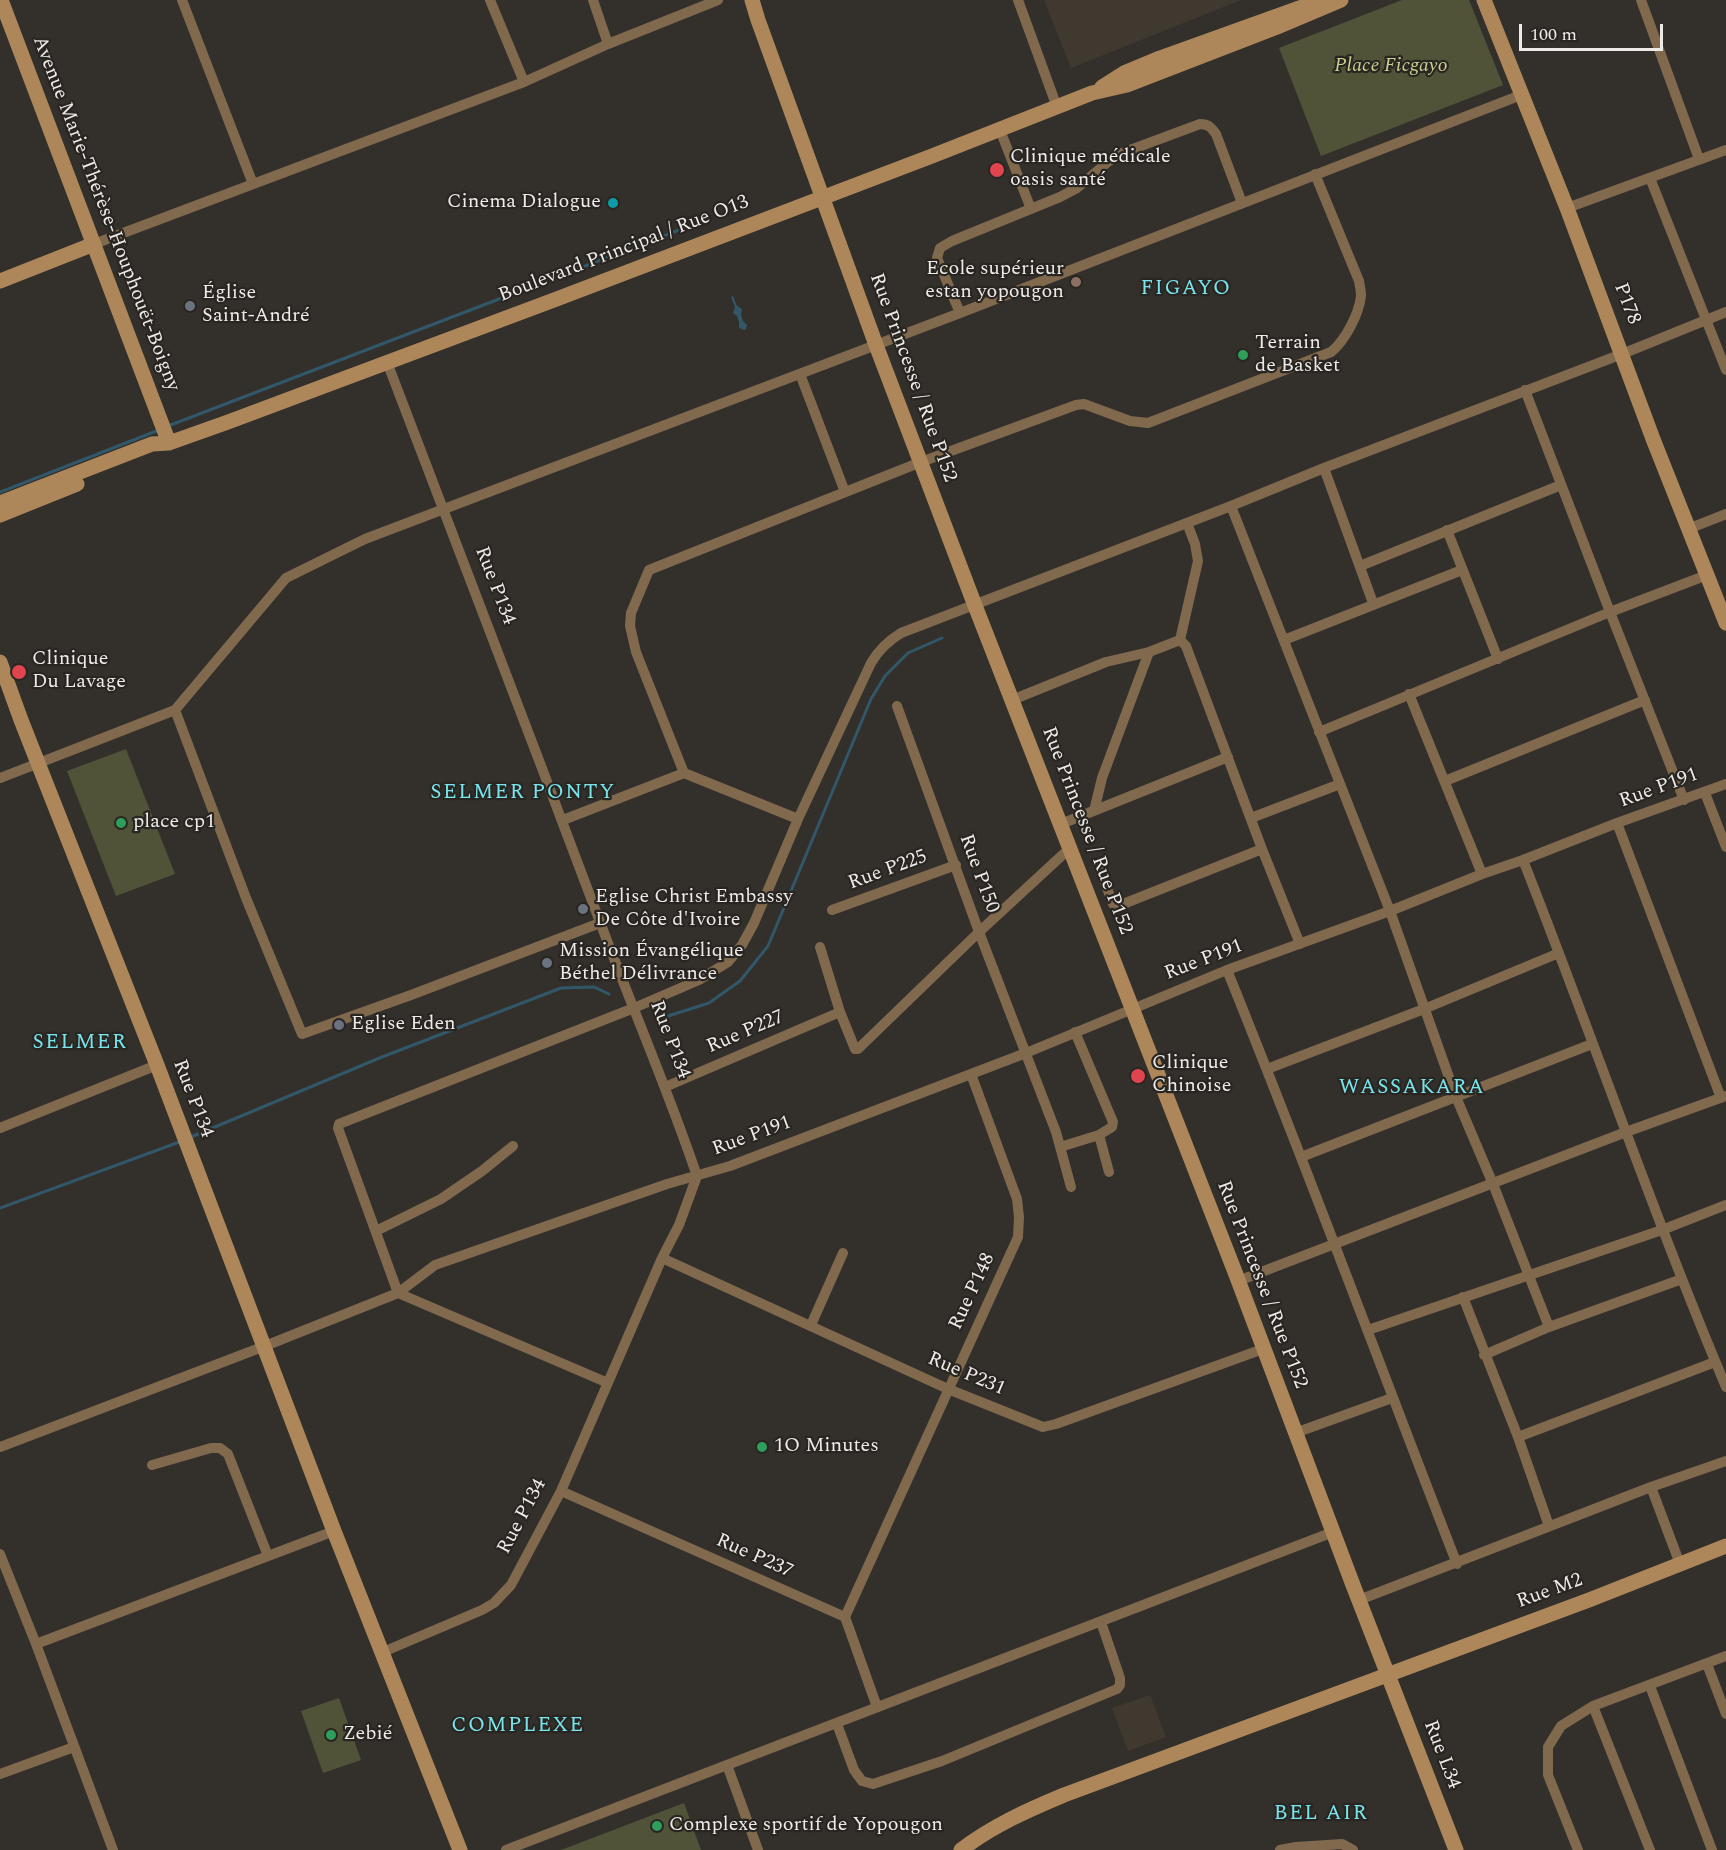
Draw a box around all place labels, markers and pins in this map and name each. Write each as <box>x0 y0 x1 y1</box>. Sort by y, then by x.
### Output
place label: Clinique médicale oasis santé <box>1010 146 1171 193</box>
marker: Clinique médicale oasis santé <box>988 161 1006 179</box>
place label: Cinema Dialogue <box>447 191 601 215</box>
marker: Cinema Dialogue <box>606 196 620 210</box>
place label: Ecole supérieur estan yopougon <box>925 258 1064 305</box>
marker: Ecole supérieur estan yopougon <box>1069 275 1083 289</box>
place label: Église Saint-André <box>202 282 310 329</box>
marker: Église Saint-André <box>183 299 197 313</box>
place label: Terrain de Basket <box>1255 332 1340 379</box>
marker: Terrain de Basket <box>1236 348 1250 362</box>
place label: Clinique Du Lavage <box>32 648 126 695</box>
marker: Clinique Du Lavage <box>10 663 28 681</box>
place label: place cp1 <box>133 811 215 835</box>
marker: place cp1 <box>114 816 128 830</box>
place label: Eglise Christ Embassy De Côte d'Ivoire <box>595 886 793 933</box>
marker: Eglise Christ Embassy De Côte d'Ivoire <box>576 902 590 916</box>
place label: Mission Évangélique Béthel Délivrance <box>559 940 744 987</box>
marker: Mission Évangélique Béthel Délivrance <box>540 956 554 970</box>
place label: Eglise Eden <box>351 1013 456 1037</box>
marker: Eglise Eden <box>332 1018 346 1032</box>
place label: Clinique Chinoise <box>1152 1052 1231 1099</box>
marker: Clinique Chinoise <box>1129 1067 1147 1085</box>
place label: 1O Minutes <box>774 1435 879 1459</box>
marker: 1O Minutes <box>755 1440 769 1454</box>
place label: Zebié <box>343 1723 392 1747</box>
marker: Zebié <box>324 1728 338 1742</box>
place label: Complexe sportif de Yopougon <box>669 1814 943 1838</box>
marker: Complexe sportif de Yopougon <box>650 1819 664 1833</box>

